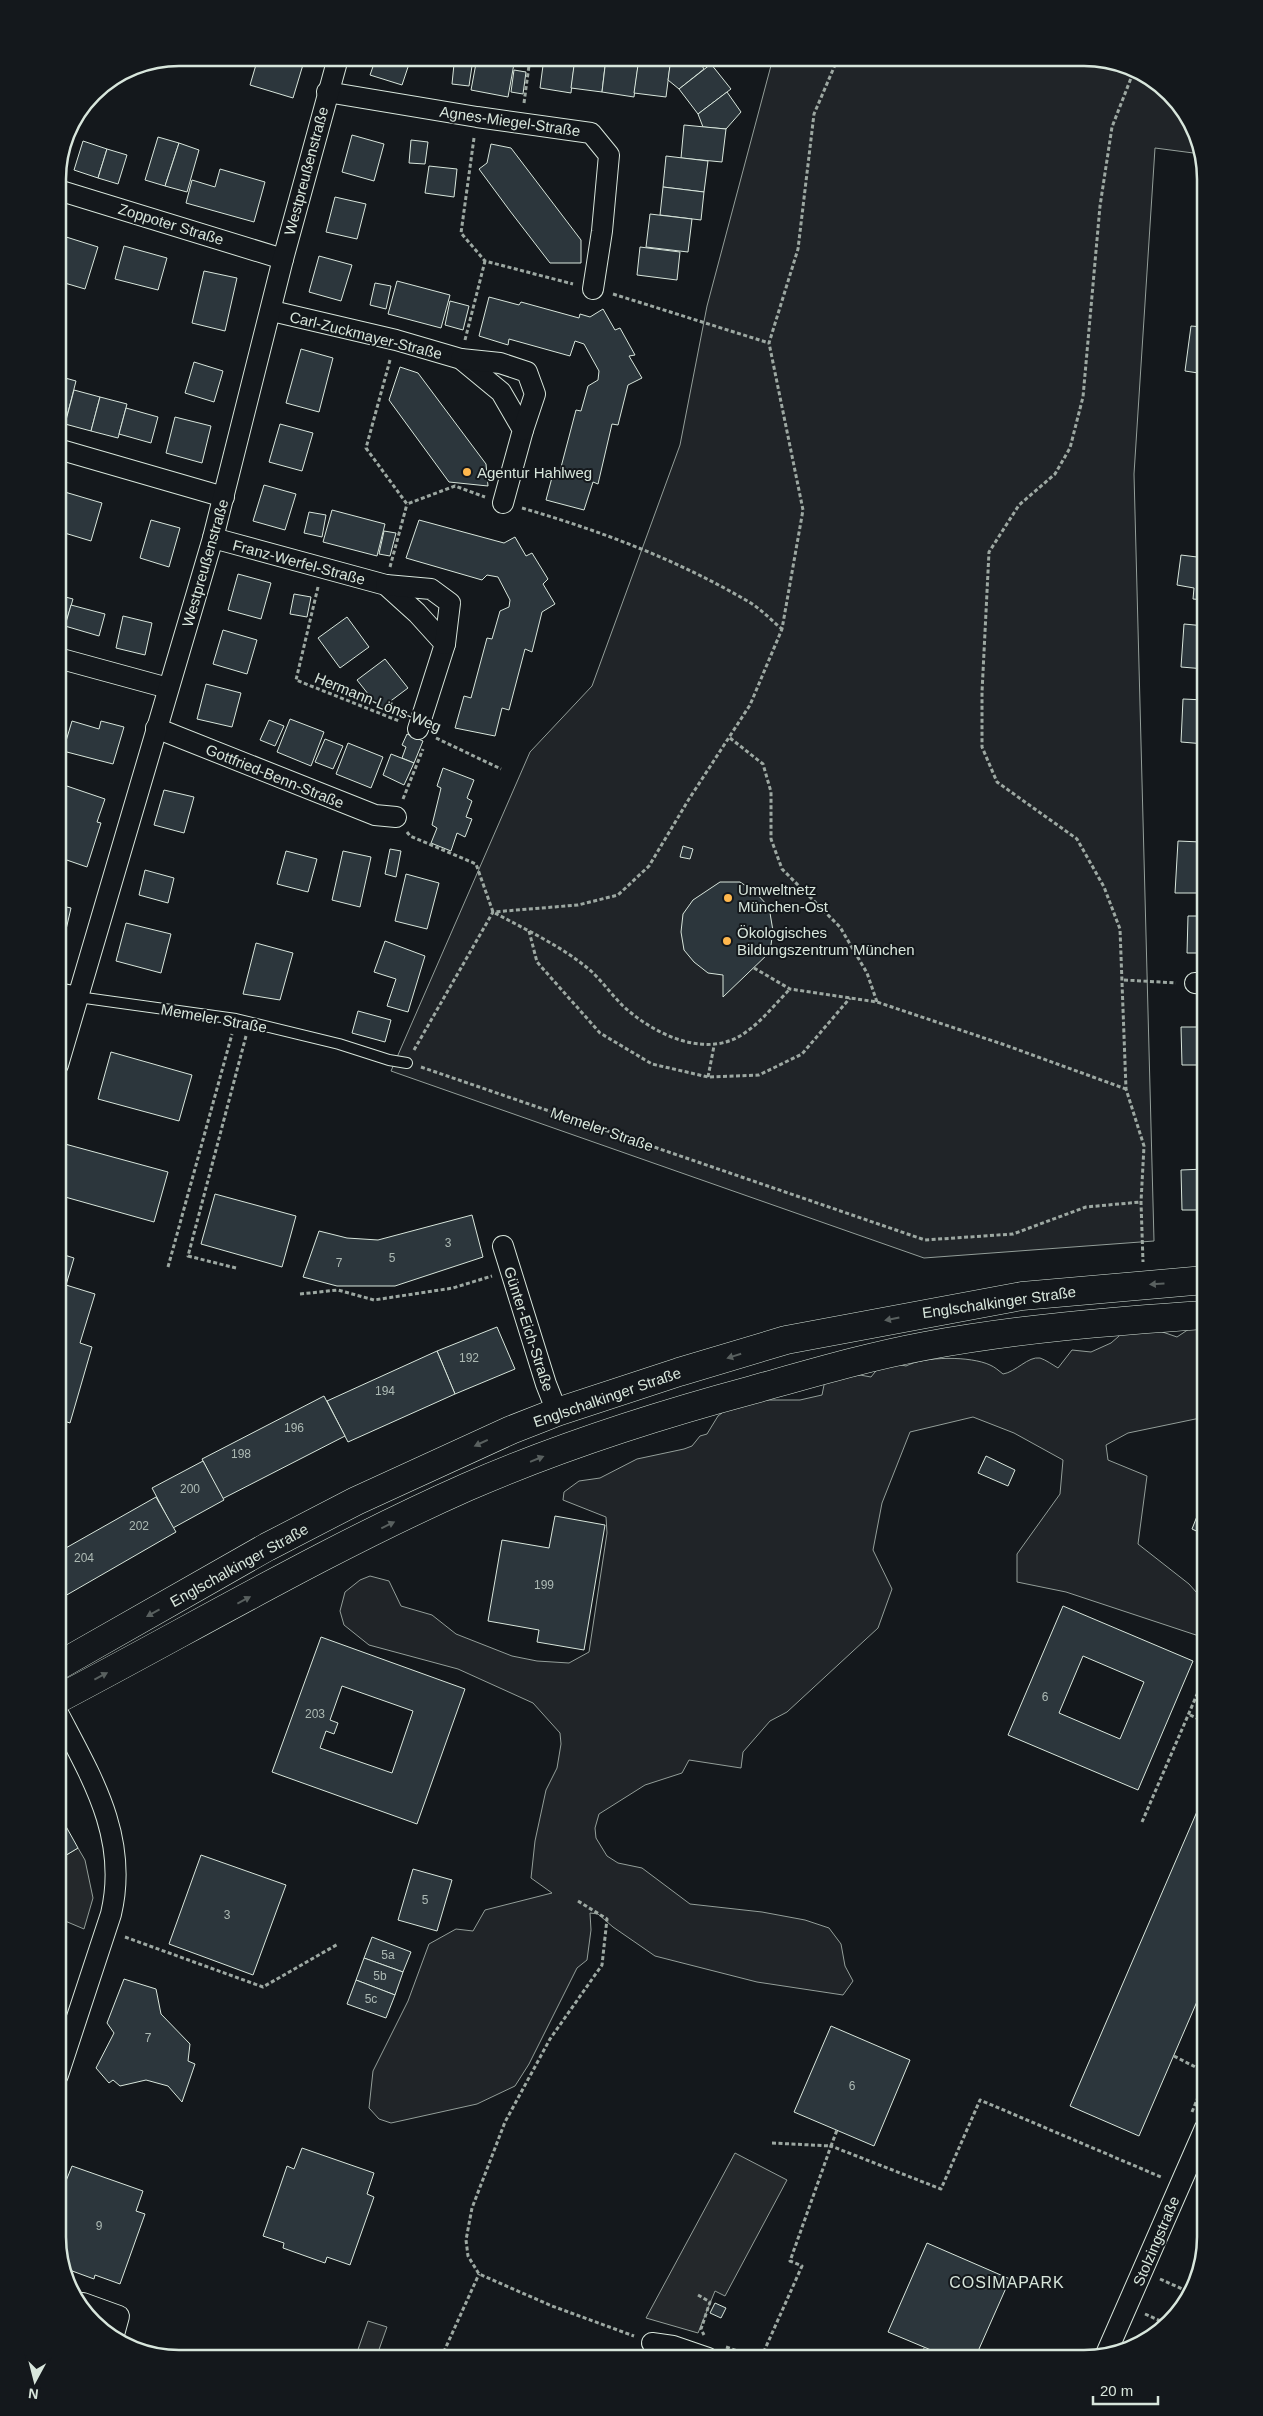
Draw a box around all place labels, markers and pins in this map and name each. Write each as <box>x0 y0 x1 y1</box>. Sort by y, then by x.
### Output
place label: Agentur Hahlweg <box>477 464 592 481</box>
marker: Agentur Hahlweg <box>461 466 473 478</box>
place label: Umweltnetz München-Ost <box>738 881 829 915</box>
marker: Umweltnetz München-Ost <box>722 892 734 904</box>
place label: Ökologisches Bildungszentrum München <box>737 924 915 958</box>
marker: Ökologisches Bildungszentrum München <box>721 935 733 947</box>

